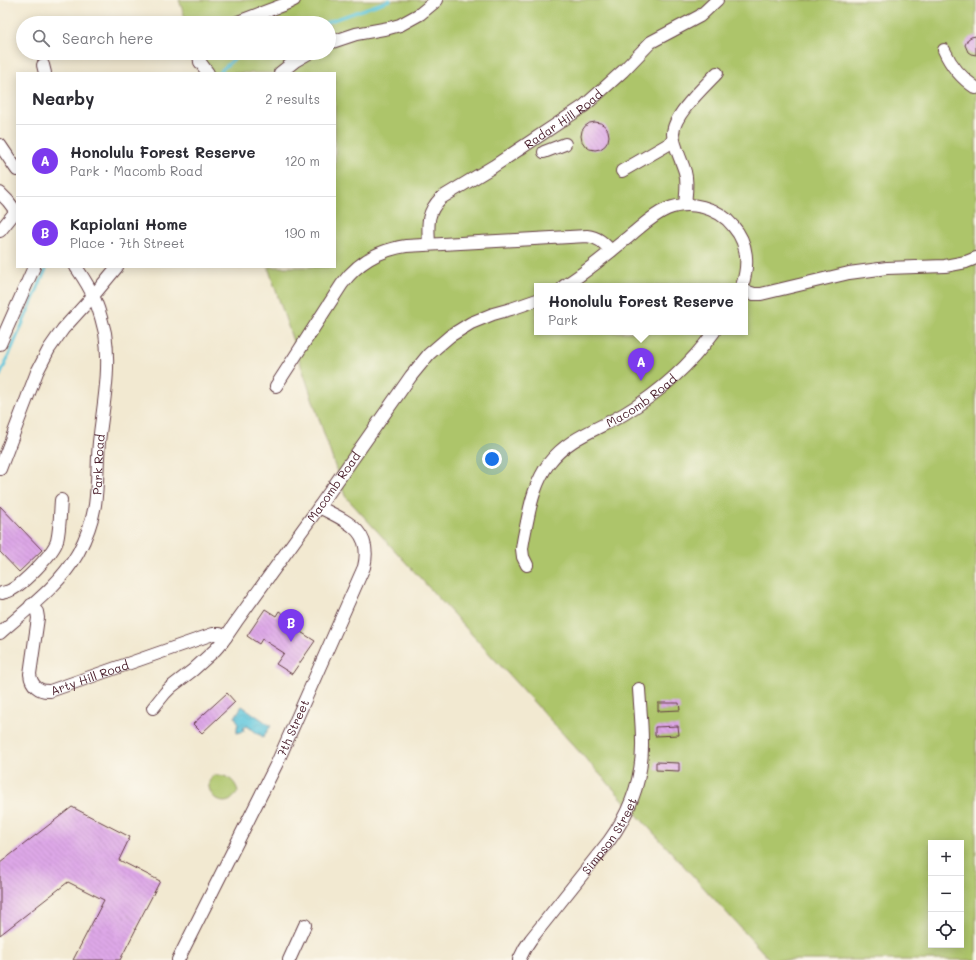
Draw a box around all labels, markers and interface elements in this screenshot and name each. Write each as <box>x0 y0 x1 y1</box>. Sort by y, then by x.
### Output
search box <box>16 16 336 60</box>
icon: search <box>30 27 52 49</box>
text: Search here <box>62 28 153 48</box>
street label: Radar Hill Road <box>521 86 606 152</box>
text: Nearby <box>32 87 94 109</box>
text: 2 results <box>265 90 320 107</box>
text: Honolulu Forest Reserve <box>70 142 255 162</box>
text: A <box>40 152 50 169</box>
text: 120 m <box>284 152 320 169</box>
text: Park · Macomb Road <box>70 162 202 179</box>
text: Kapiolani Home <box>70 214 187 234</box>
text: B <box>41 224 49 241</box>
text: 190 m <box>284 224 320 241</box>
text: Place · 7th Street <box>70 234 185 251</box>
popup <box>534 283 748 335</box>
text: Honolulu Forest Reserve <box>548 291 734 311</box>
text: Park <box>548 311 578 328</box>
pin: A <box>628 348 654 381</box>
street label: Macomb Road <box>603 370 680 430</box>
street label: Park Road <box>88 433 108 496</box>
street label: Macomb Road <box>303 448 364 525</box>
your location <box>482 449 502 469</box>
pin: B <box>278 609 304 642</box>
street label: Arty Hill Road <box>48 656 131 698</box>
street label: 7th Street <box>273 697 312 759</box>
street label: Simpson Street <box>578 795 640 877</box>
map controls <box>928 840 964 948</box>
button: + <box>928 840 964 876</box>
button: − <box>928 876 964 912</box>
button: locate <box>928 912 964 948</box>

